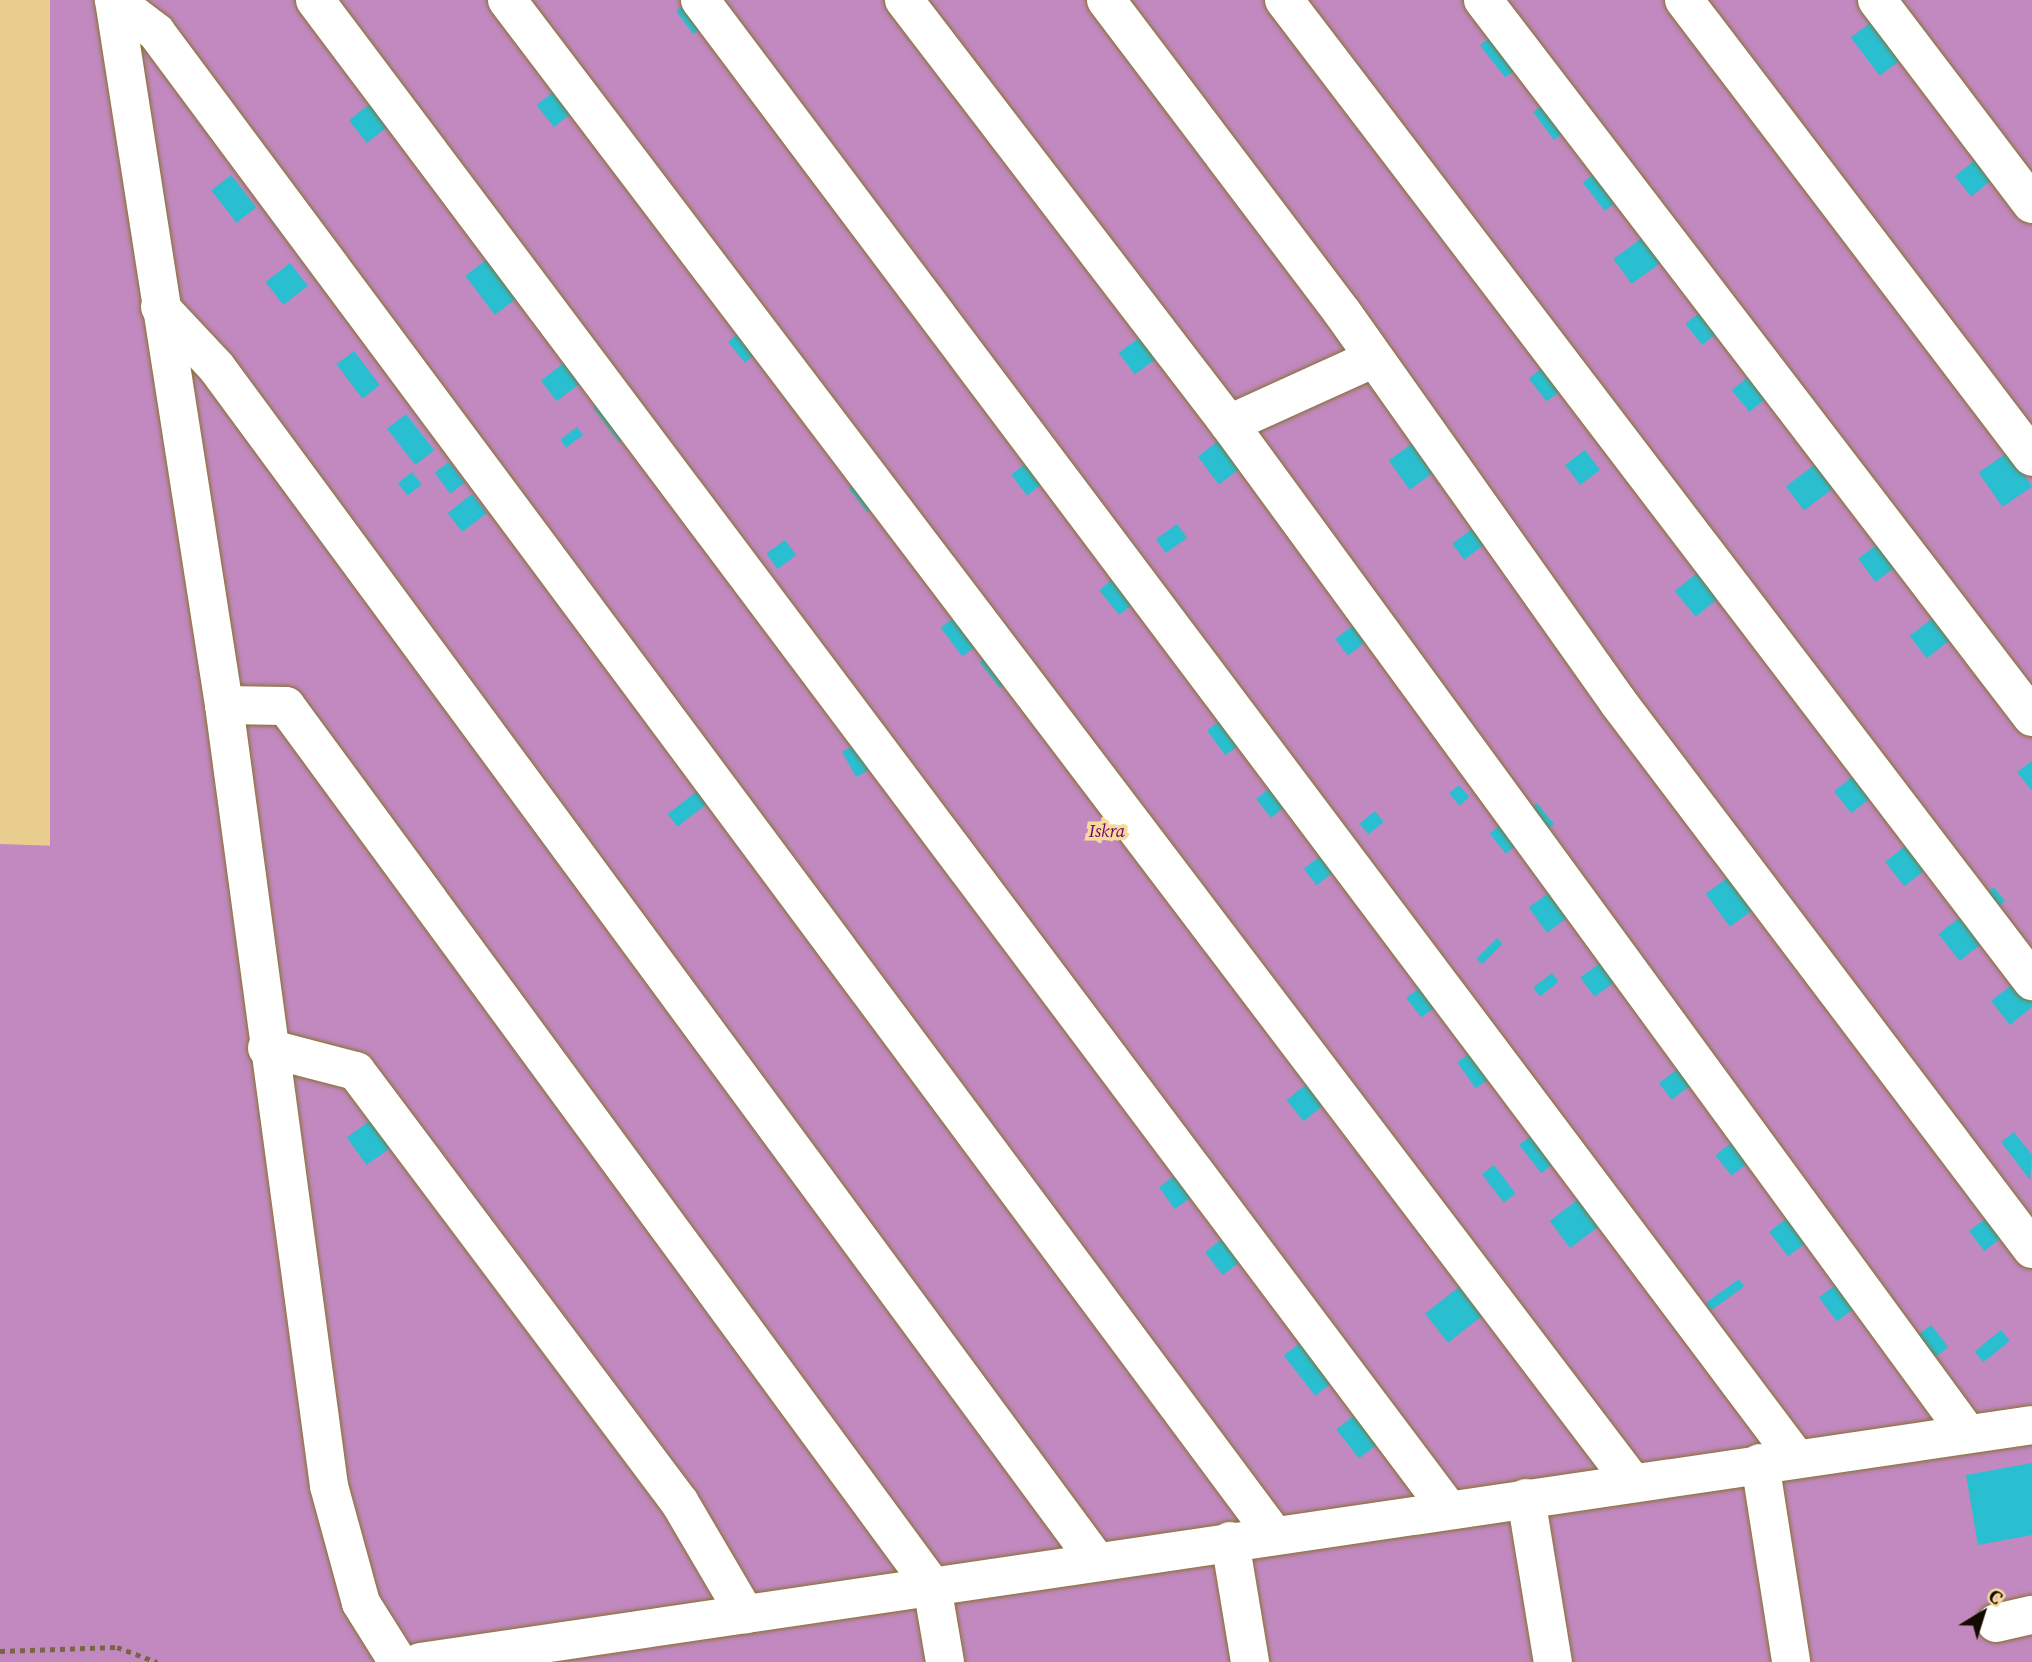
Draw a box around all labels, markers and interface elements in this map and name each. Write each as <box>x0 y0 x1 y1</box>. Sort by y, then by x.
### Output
park label: Iskra <box>1089 820 1125 842</box>
north arrow <box>1948 1578 2018 1648</box>
text: С <box>1983 1583 2009 1610</box>

